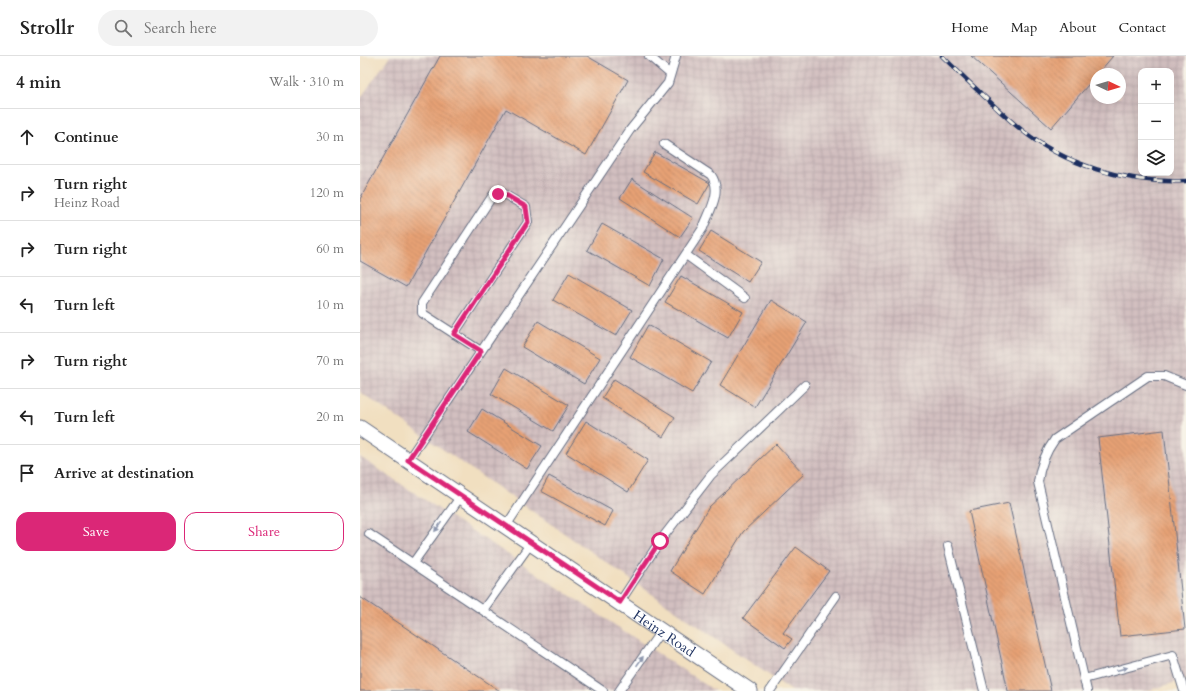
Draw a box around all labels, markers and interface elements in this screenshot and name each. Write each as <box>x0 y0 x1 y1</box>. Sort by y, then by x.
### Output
search box <box>98 10 378 46</box>
text: Strollr <box>20 15 74 41</box>
icon: search <box>112 17 134 39</box>
text: Search here <box>144 18 217 38</box>
text: Home <box>951 18 989 37</box>
text: Map <box>1011 18 1037 37</box>
text: About <box>1059 18 1096 37</box>
text: Contact <box>1118 18 1166 37</box>
north arrow <box>1090 68 1126 104</box>
map controls <box>1138 68 1174 176</box>
button: + <box>1138 68 1174 104</box>
text: 4 min <box>16 71 61 94</box>
text: Walk · 310 m <box>269 73 344 91</box>
button: − <box>1138 104 1174 140</box>
icon: ahead <box>16 126 38 148</box>
text: Continue <box>54 127 119 147</box>
text: 30 m <box>316 128 344 146</box>
button: layers <box>1138 140 1174 176</box>
text: Turn right <box>54 174 127 194</box>
icon: right <box>16 182 38 204</box>
text: 120 m <box>310 184 344 202</box>
route end <box>489 185 507 203</box>
text: Heinz Road <box>54 194 120 212</box>
icon: right <box>16 238 38 260</box>
text: Turn right <box>54 239 127 259</box>
text: 60 m <box>316 240 344 258</box>
icon: left <box>16 294 38 316</box>
text: Turn left <box>54 295 115 315</box>
text: 10 m <box>316 296 344 314</box>
icon: right <box>16 350 38 372</box>
text: Turn right <box>54 351 127 371</box>
text: 70 m <box>316 352 344 370</box>
icon: left <box>16 406 38 428</box>
text: Turn left <box>54 407 115 427</box>
text: 20 m <box>316 408 344 426</box>
icon: arrive <box>16 462 38 484</box>
text: Arrive at destination <box>54 463 194 483</box>
button: Save <box>16 512 176 551</box>
button: Share <box>184 512 344 551</box>
one-way arrow <box>434 522 442 533</box>
route start <box>651 532 669 550</box>
street label: Heinz Road <box>630 606 699 661</box>
one-way arrow <box>636 656 644 666</box>
one-way arrow <box>1116 666 1128 672</box>

